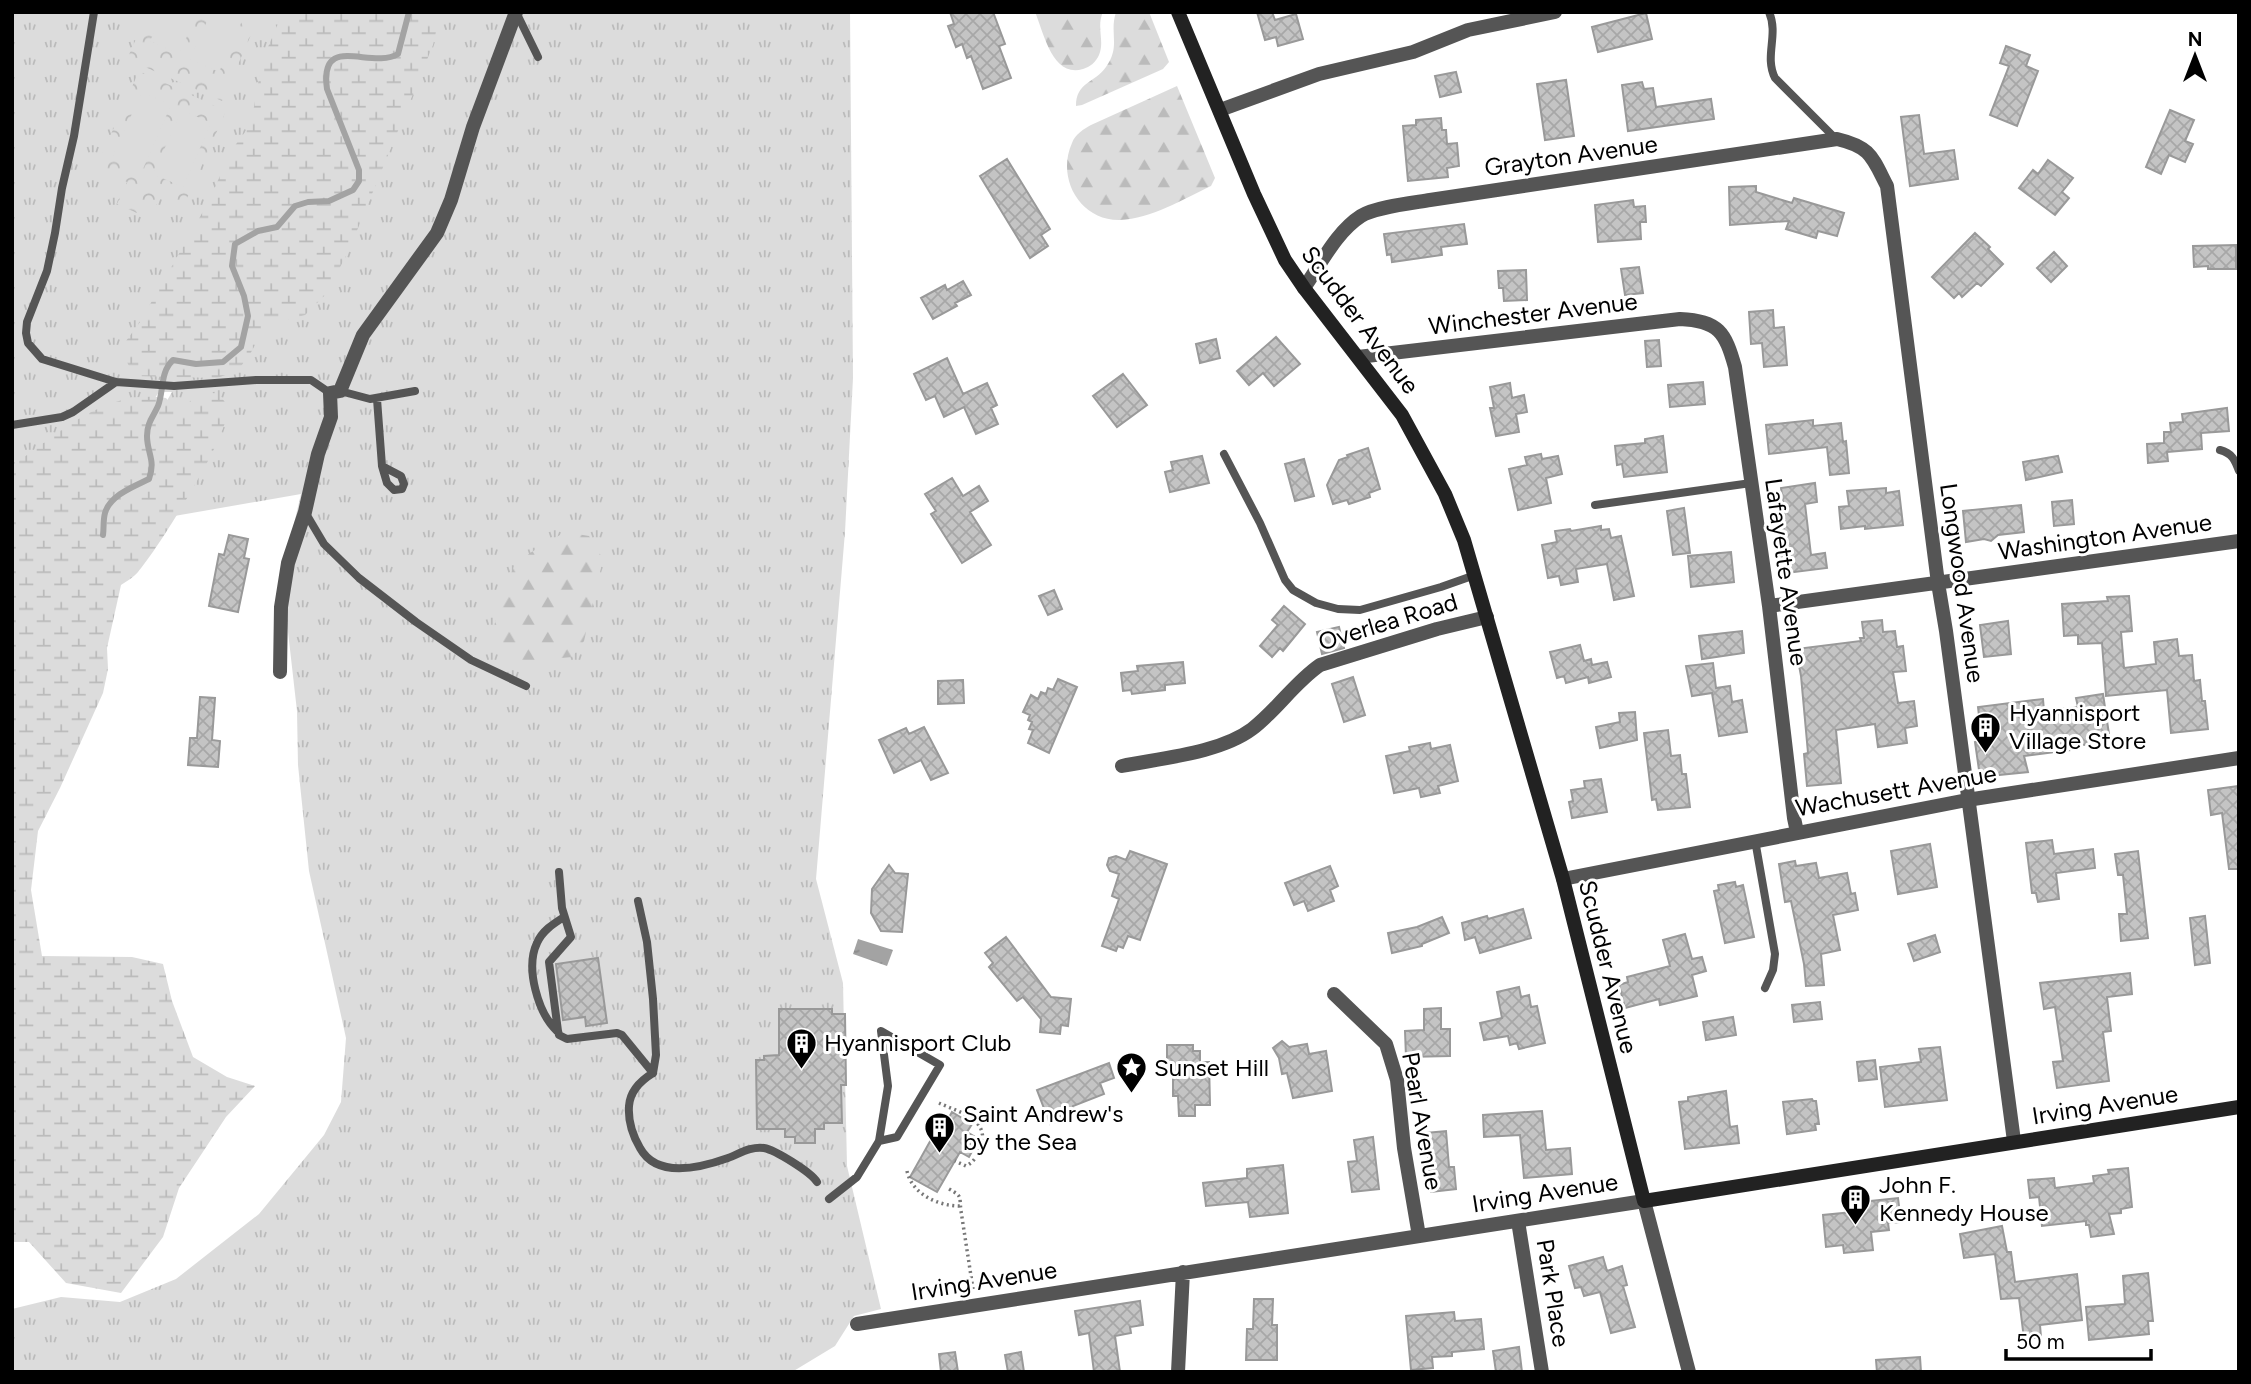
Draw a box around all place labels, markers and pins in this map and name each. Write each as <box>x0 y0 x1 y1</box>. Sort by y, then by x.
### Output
place label: Hyannisport Village Store <box>2009 698 2146 755</box>
building icon: Hyannisport Village Store <box>1969 710 2003 754</box>
building icon: Hyannisport Club <box>784 1026 818 1070</box>
place label: Hyannisport Club <box>824 1028 1011 1057</box>
place icon: Sunset Hill <box>1114 1051 1148 1095</box>
place label: Sunset Hill <box>1154 1053 1269 1082</box>
place label: Saint Andrew's by the Sea <box>963 1099 1123 1156</box>
building icon: Saint Andrew's by the Sea <box>923 1111 957 1155</box>
place label: John F. Kennedy House <box>1879 1170 2049 1227</box>
building icon: John F. Kennedy House <box>1839 1182 1873 1226</box>

